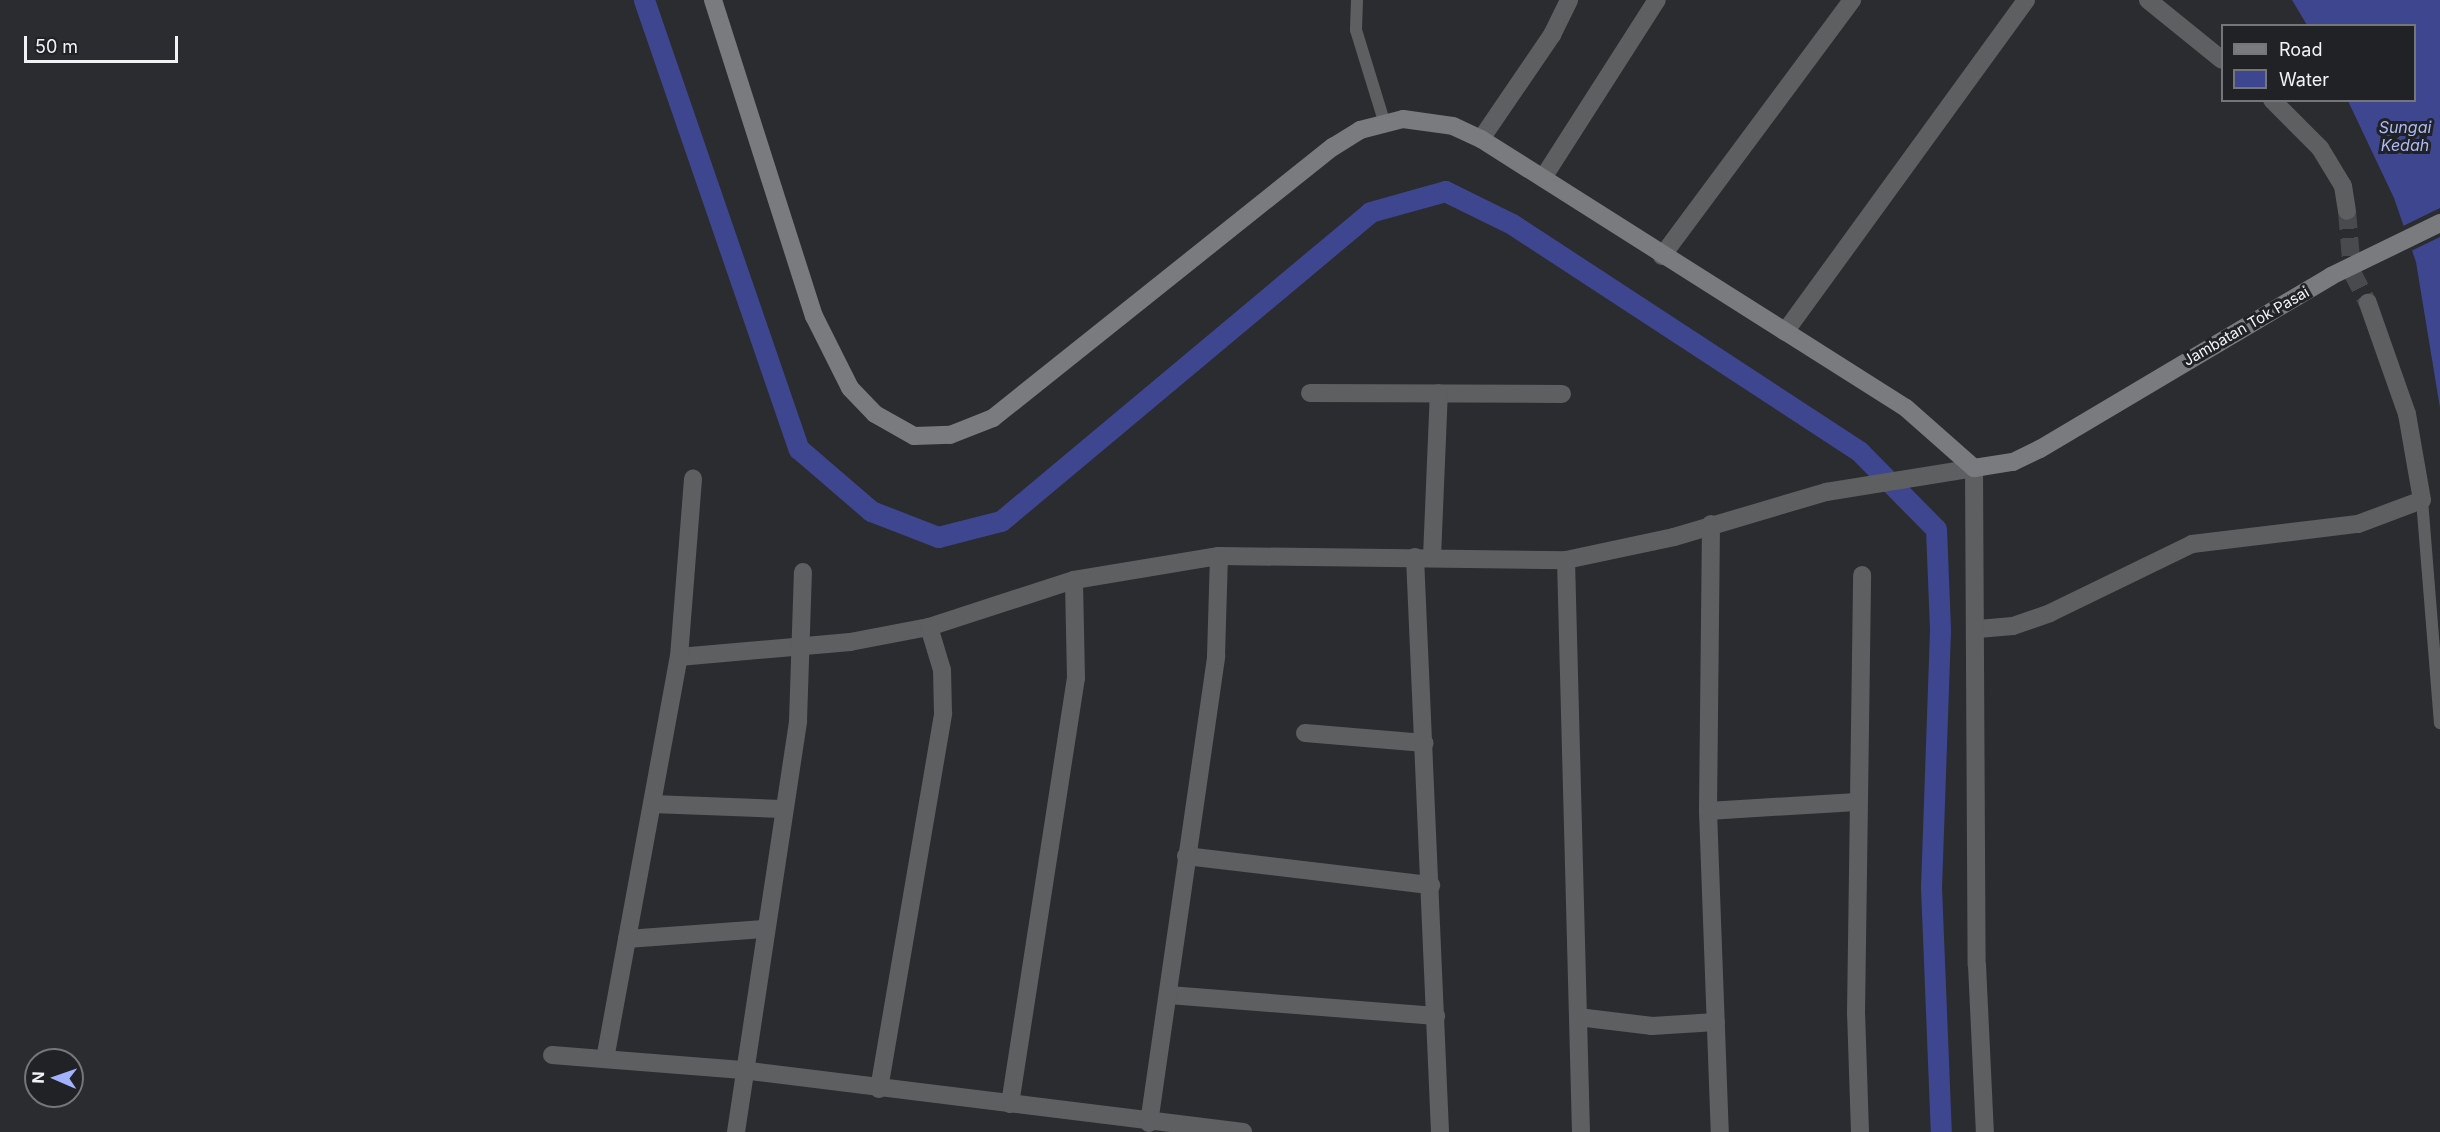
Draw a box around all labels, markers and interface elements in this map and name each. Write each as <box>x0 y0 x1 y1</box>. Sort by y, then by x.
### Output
scale bar <box>27 24 182 62</box>
legend <box>2221 24 2416 102</box>
text: 50 m <box>35 36 78 57</box>
text: Road <box>2279 39 2322 60</box>
text: Water <box>2279 69 2329 90</box>
water label: Sungai Kedah <box>2379 117 2431 155</box>
street label: Jambatan Tok Pasai <box>2180 283 2312 369</box>
north arrow <box>24 1048 84 1108</box>
text: N <box>28 1071 48 1084</box>

